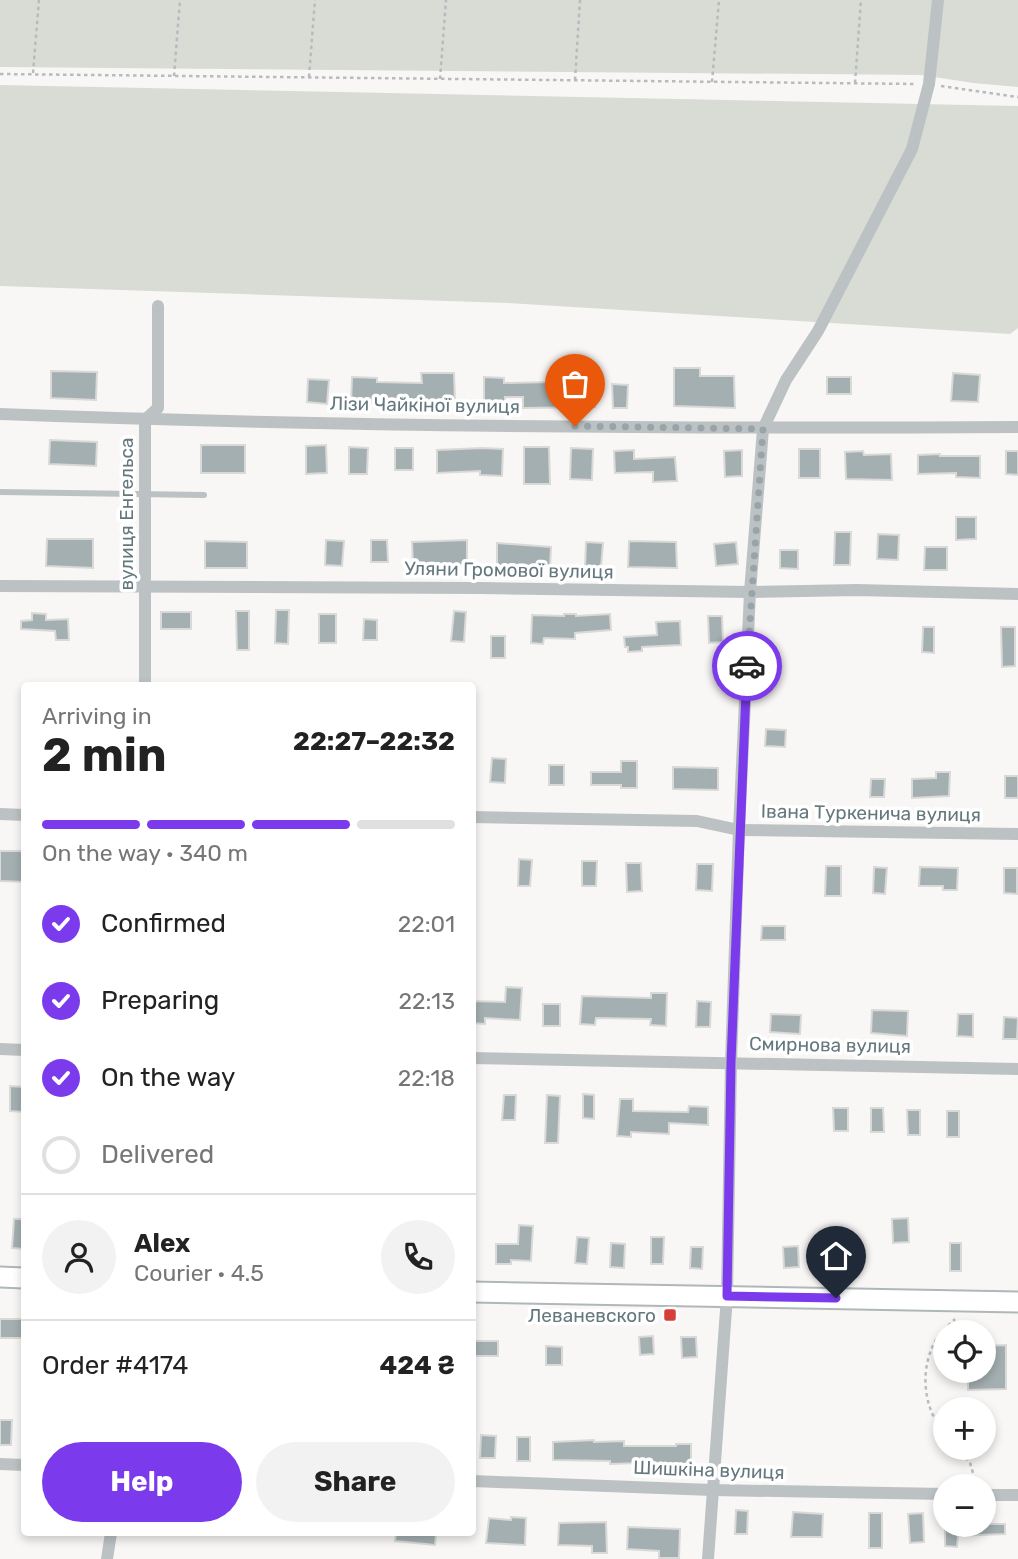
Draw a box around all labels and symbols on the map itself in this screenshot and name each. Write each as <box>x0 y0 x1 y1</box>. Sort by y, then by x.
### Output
pin <box>545 354 605 426</box>
street label: Лізи Чайкіної вулиця <box>330 392 520 418</box>
street label: вулиця Енгельса <box>115 438 138 590</box>
street label: Уляни Громової вулиця <box>404 557 614 583</box>
courier <box>712 631 782 701</box>
street label: Івана Туркенича вулиця <box>761 800 981 826</box>
street label: Смирнова вулиця <box>749 1032 911 1058</box>
pin <box>806 1226 866 1298</box>
place label: Леваневского <box>528 1304 656 1327</box>
marker: Леваневского <box>662 1307 678 1323</box>
street label: Шишкіна вулиця <box>633 1456 785 1484</box>

